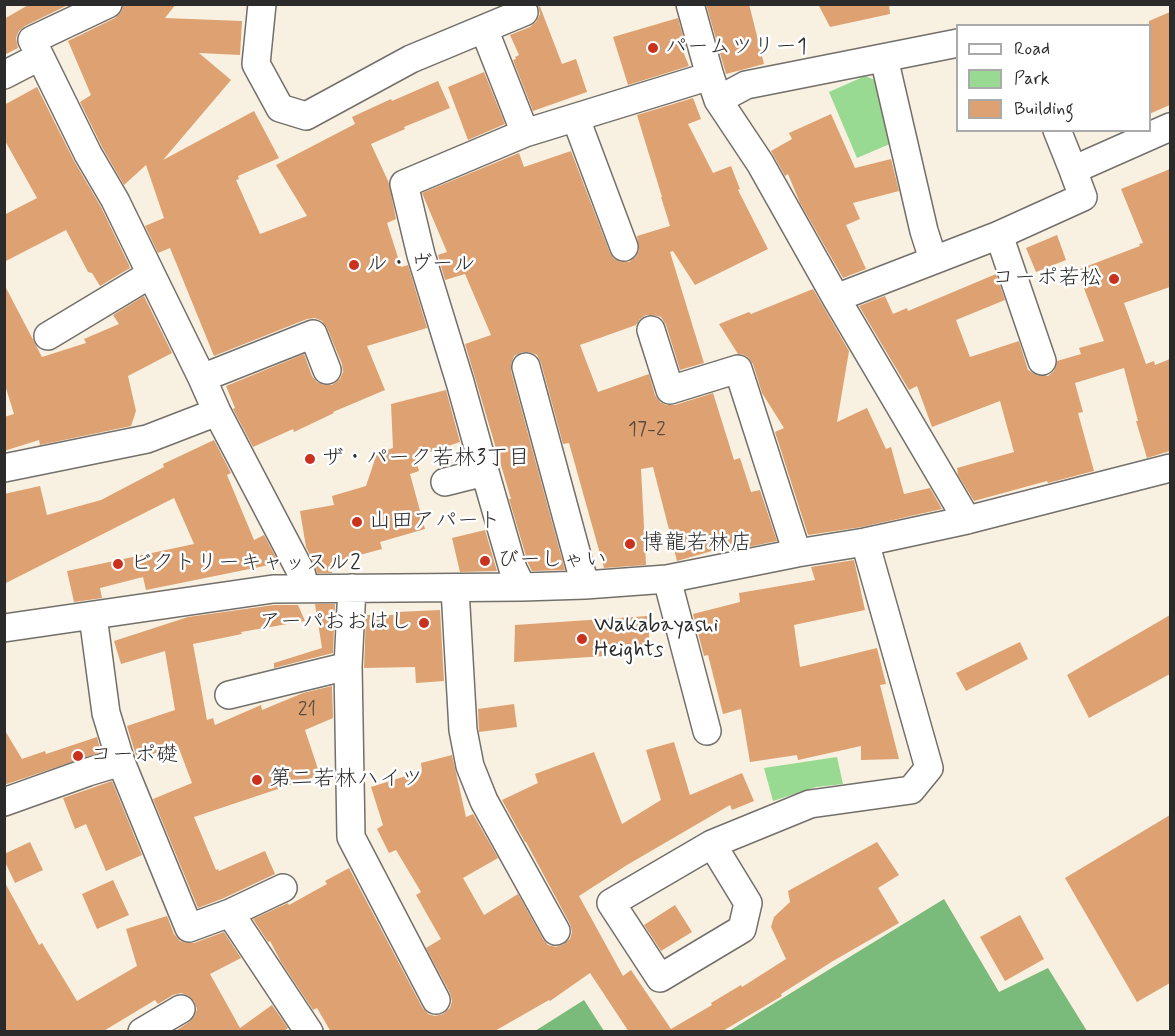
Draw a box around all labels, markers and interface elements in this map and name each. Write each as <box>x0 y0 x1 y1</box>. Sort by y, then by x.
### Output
legend <box>956 24 1151 132</box>
place label: パームツリー1 <box>665 35 807 61</box>
text: Road <box>1014 37 1050 61</box>
marker: パームツリー1 <box>646 41 660 55</box>
text: Park <box>1014 67 1050 91</box>
text: Building <box>1014 97 1074 121</box>
place label: ル・ヴール <box>366 252 476 278</box>
marker: ル・ヴール <box>347 258 361 272</box>
place label: コーポ若松 <box>992 266 1102 292</box>
marker: コーポ若松 <box>1107 272 1121 286</box>
house number: 17-2 <box>628 419 666 443</box>
place label: ザ・パーク若林3丁目 <box>322 446 530 472</box>
marker: ザ・パーク若林3丁目 <box>303 452 317 466</box>
place label: 山田アパート <box>369 509 501 535</box>
marker: 山田アパート <box>350 515 364 529</box>
place label: 博龍若林店 <box>642 531 752 557</box>
marker: 博龍若林店 <box>623 537 637 551</box>
place label: びーしゃい <box>497 548 607 574</box>
place label: ビクトリーキャッスル2 <box>130 551 361 577</box>
marker: びーしゃい <box>478 554 492 568</box>
marker: ビクトリーキャッスル2 <box>111 557 125 571</box>
place label: アーパおおはし <box>259 610 412 636</box>
place label: Wakabayashi Heights <box>594 613 719 664</box>
marker: アーパおおはし <box>417 616 431 630</box>
marker: Wakabayashi Heights <box>575 632 589 646</box>
house number: 21 <box>298 699 316 723</box>
place label: コーポ礎 <box>90 743 178 769</box>
marker: コーポ礎 <box>71 749 85 763</box>
place label: 第二若林ハイツ <box>269 767 423 793</box>
marker: 第二若林ハイツ <box>250 773 264 787</box>

